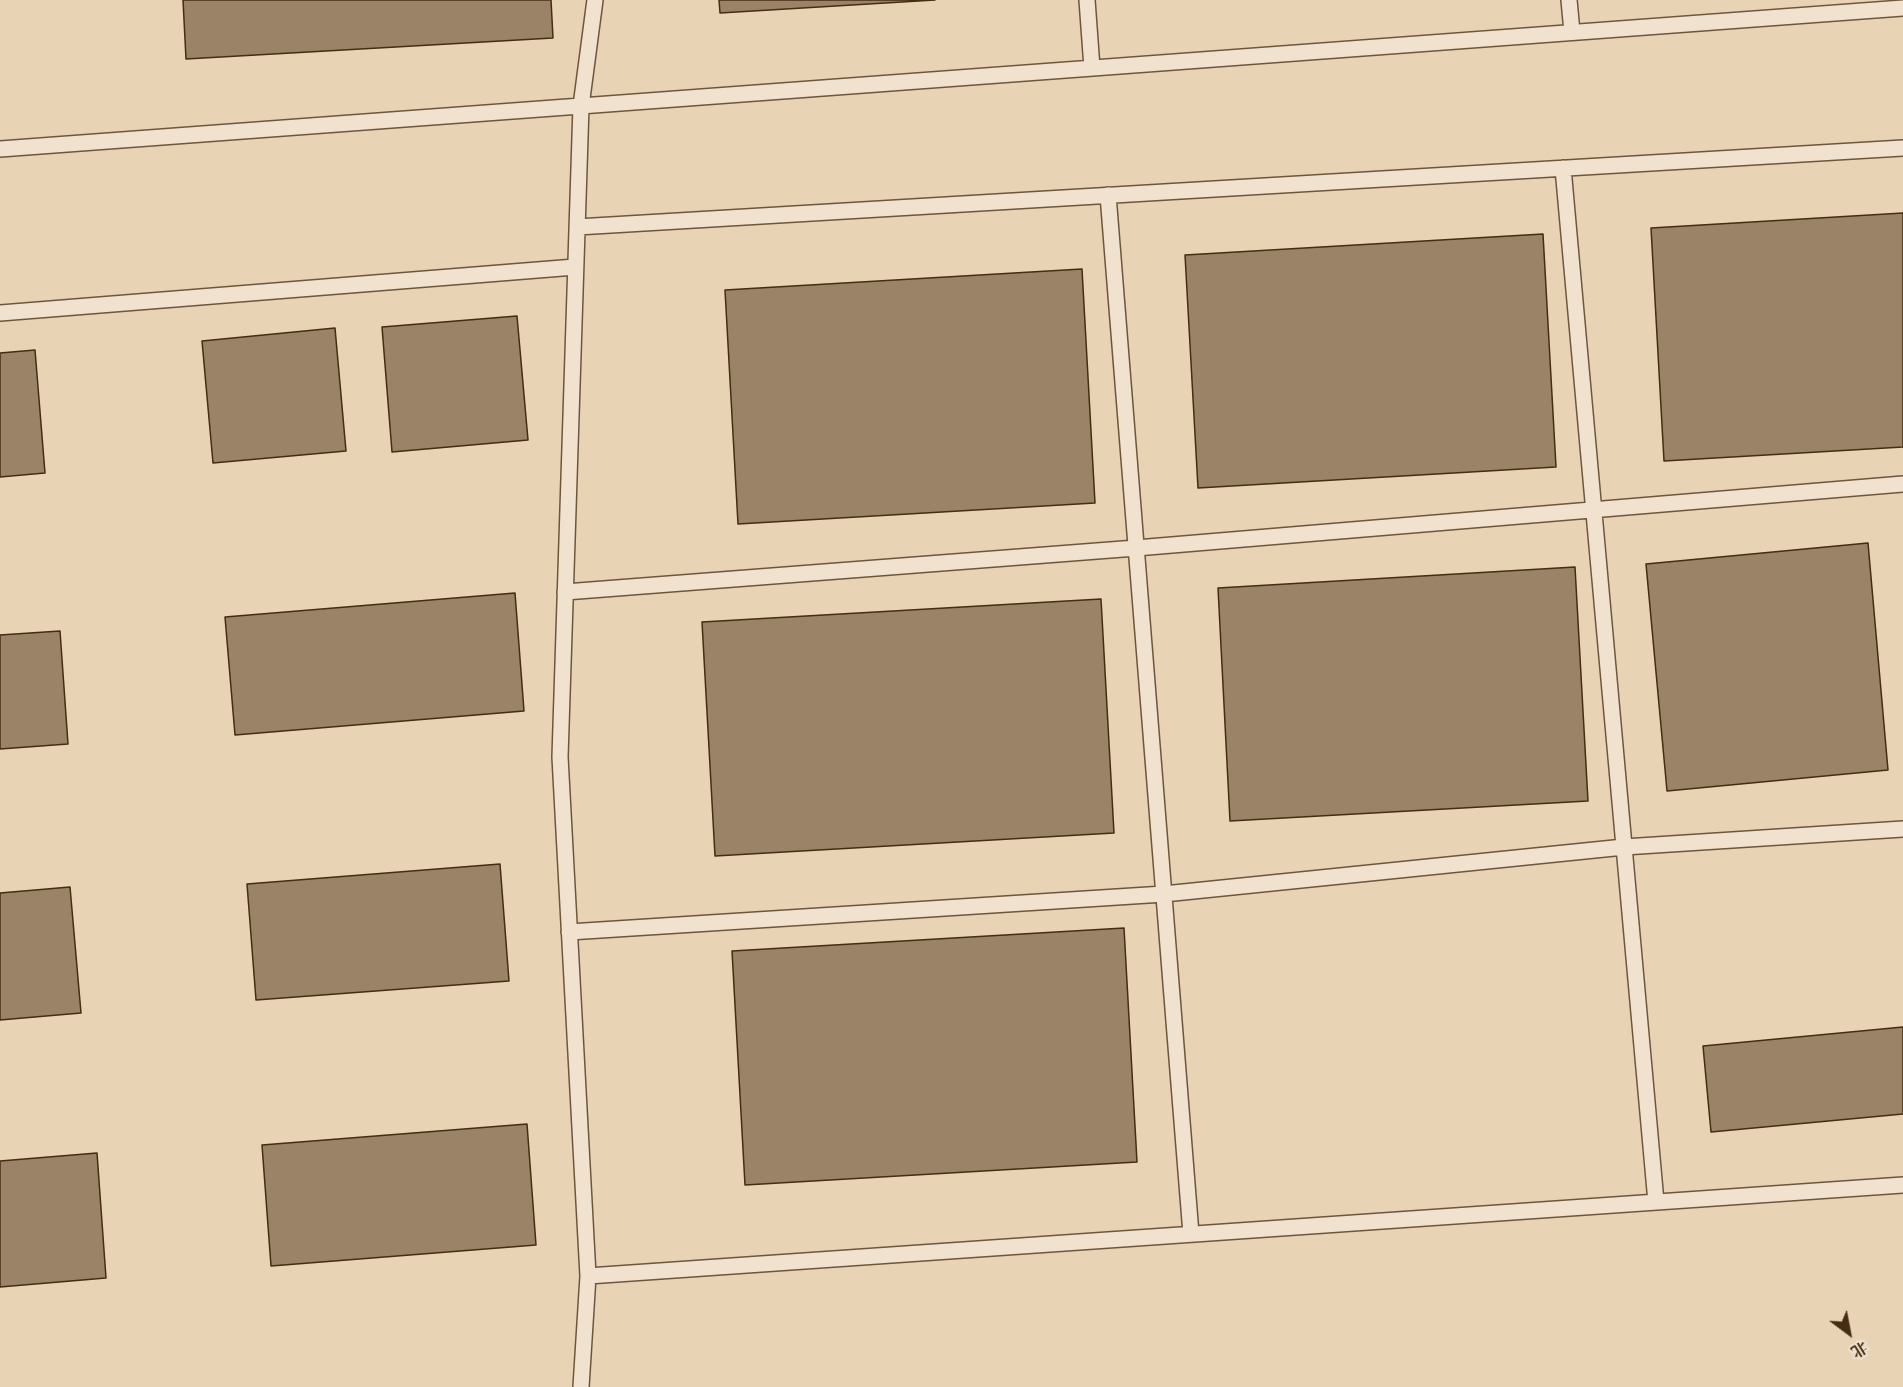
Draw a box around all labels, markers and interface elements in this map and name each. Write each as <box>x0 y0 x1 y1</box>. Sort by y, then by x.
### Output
north arrow <box>1819 1303 1879 1363</box>
text: 北 <box>1846 1336 1871 1361</box>

